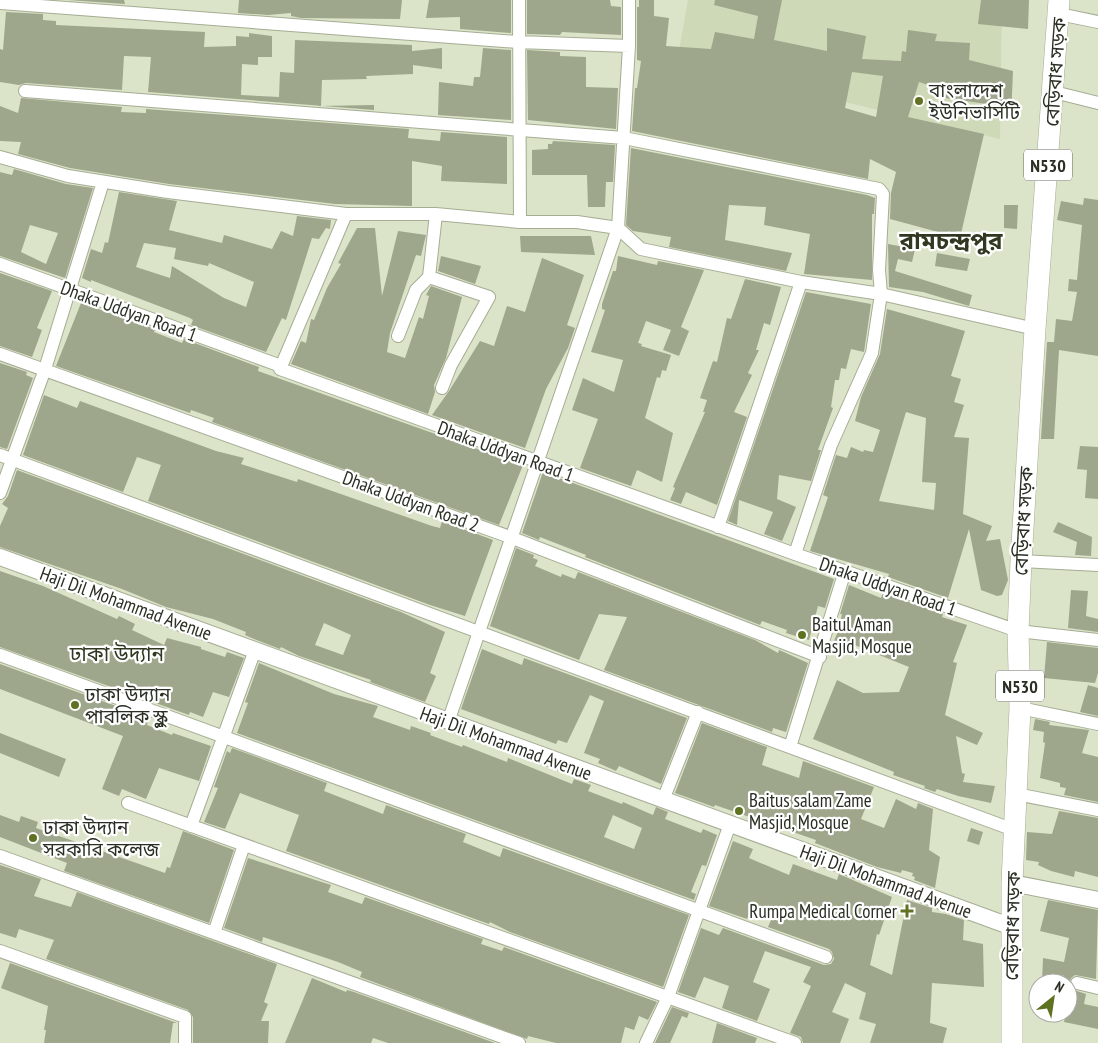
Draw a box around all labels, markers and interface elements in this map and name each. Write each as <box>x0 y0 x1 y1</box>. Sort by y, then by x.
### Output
street label: বেড়িবাধ সড়ক <box>1039 16 1071 127</box>
place label: বাংলাদেশ ইউনিভার্সিটি <box>928 78 1020 124</box>
marker: বাংলাদেশ ইউনিভার্সিটি <box>913 95 925 107</box>
road number: N530 <box>1024 150 1072 180</box>
district label: রামচন্দ্রপুর <box>898 225 1003 256</box>
street label: Dhaka Uddyan Road 1 <box>58 275 200 347</box>
street label: Dhaka Uddyan Road 1 <box>435 415 577 487</box>
street label: Dhaka Uddyan Road 2 <box>340 465 482 537</box>
street label: বেড়িবাধ সড়ক <box>1008 465 1038 576</box>
street label: Dhaka Uddyan Road 1 <box>816 551 960 621</box>
street label: Haji Dil Mohammad Avenue <box>37 561 215 645</box>
place label: Baitul Aman Masjid, Mosque <box>812 612 912 658</box>
marker: Baitul Aman Masjid, Mosque <box>796 629 808 641</box>
district label: ঢাকা উদ্যান <box>69 640 165 667</box>
road number: N530 <box>996 670 1044 701</box>
place label: ঢাকা উদ্যান পাবলিক স্কুল <box>84 682 171 729</box>
marker: ঢাকা উদ্যান পাবলিক স্কুল <box>69 699 81 711</box>
street label: Haji Dil Mohammad Avenue <box>417 701 595 785</box>
place label: Baitus salam Zame Masjid, Mosque <box>749 788 872 834</box>
marker: Baitus salam Zame Masjid, Mosque <box>733 805 745 817</box>
place label: ঢাকা উদ্যান সরকারি কলেজ <box>42 815 160 861</box>
marker: ঢাকা উদ্যান সরকারি কলেজ <box>27 832 39 844</box>
street label: Haji Dil Mohammad Avenue <box>797 839 975 923</box>
street label: বেড়িবাধ সড়ক <box>999 871 1025 981</box>
place label: Rumpa Medical Corner <box>749 899 898 923</box>
marker: Rumpa Medical Corner <box>901 905 913 917</box>
north arrow <box>1028 973 1078 1023</box>
text: N <box>1052 977 1067 996</box>

